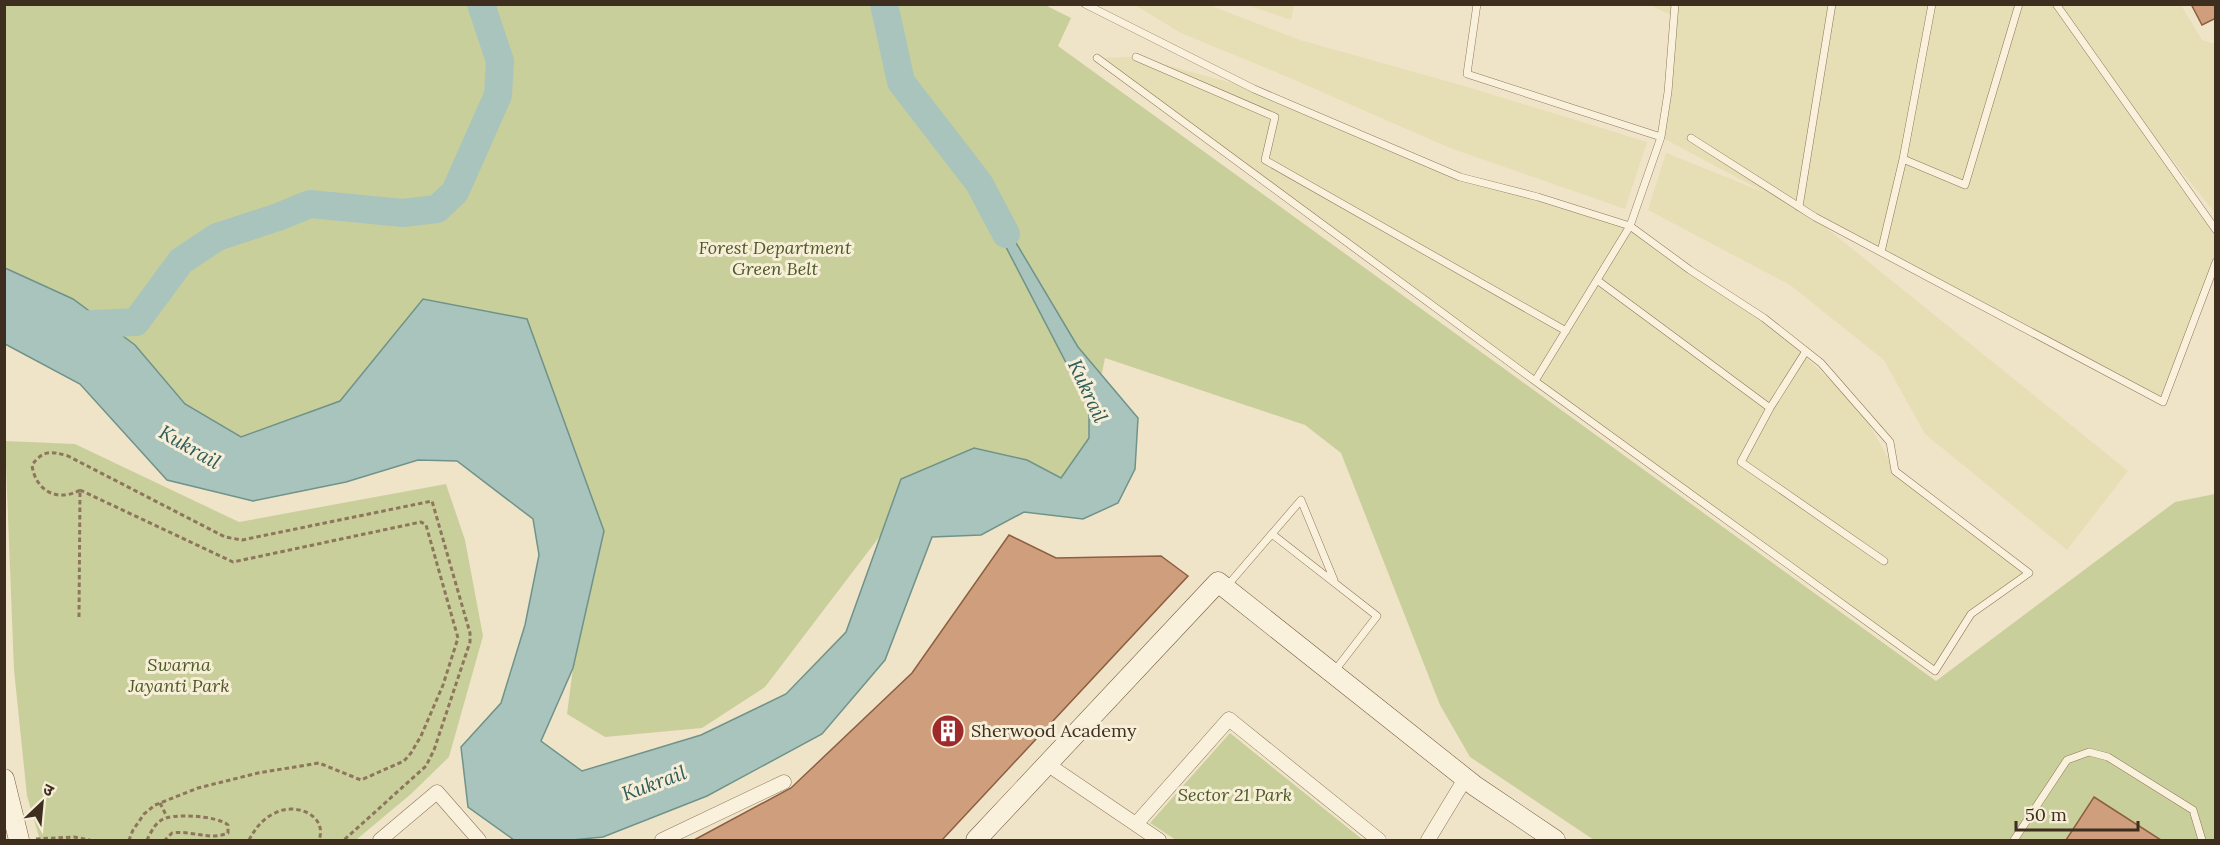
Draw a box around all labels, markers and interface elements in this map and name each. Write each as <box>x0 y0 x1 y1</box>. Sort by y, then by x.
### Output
park label: Forest Department Green Belt <box>699 236 852 280</box>
water label: Kukrail <box>1063 355 1114 427</box>
water label: Kukrail <box>155 419 226 474</box>
park label: Swarna Jayanti Park <box>127 653 230 697</box>
building icon: Sherwood Academy <box>930 713 966 749</box>
place label: Sherwood Academy <box>971 719 1137 742</box>
water label: Kukrail <box>618 759 690 806</box>
north arrow <box>12 773 72 833</box>
text: उ <box>40 778 58 801</box>
park label: Sector 21 Park <box>1178 783 1292 806</box>
scale bar <box>2016 794 2138 832</box>
text: 50 m <box>2025 803 2067 826</box>

